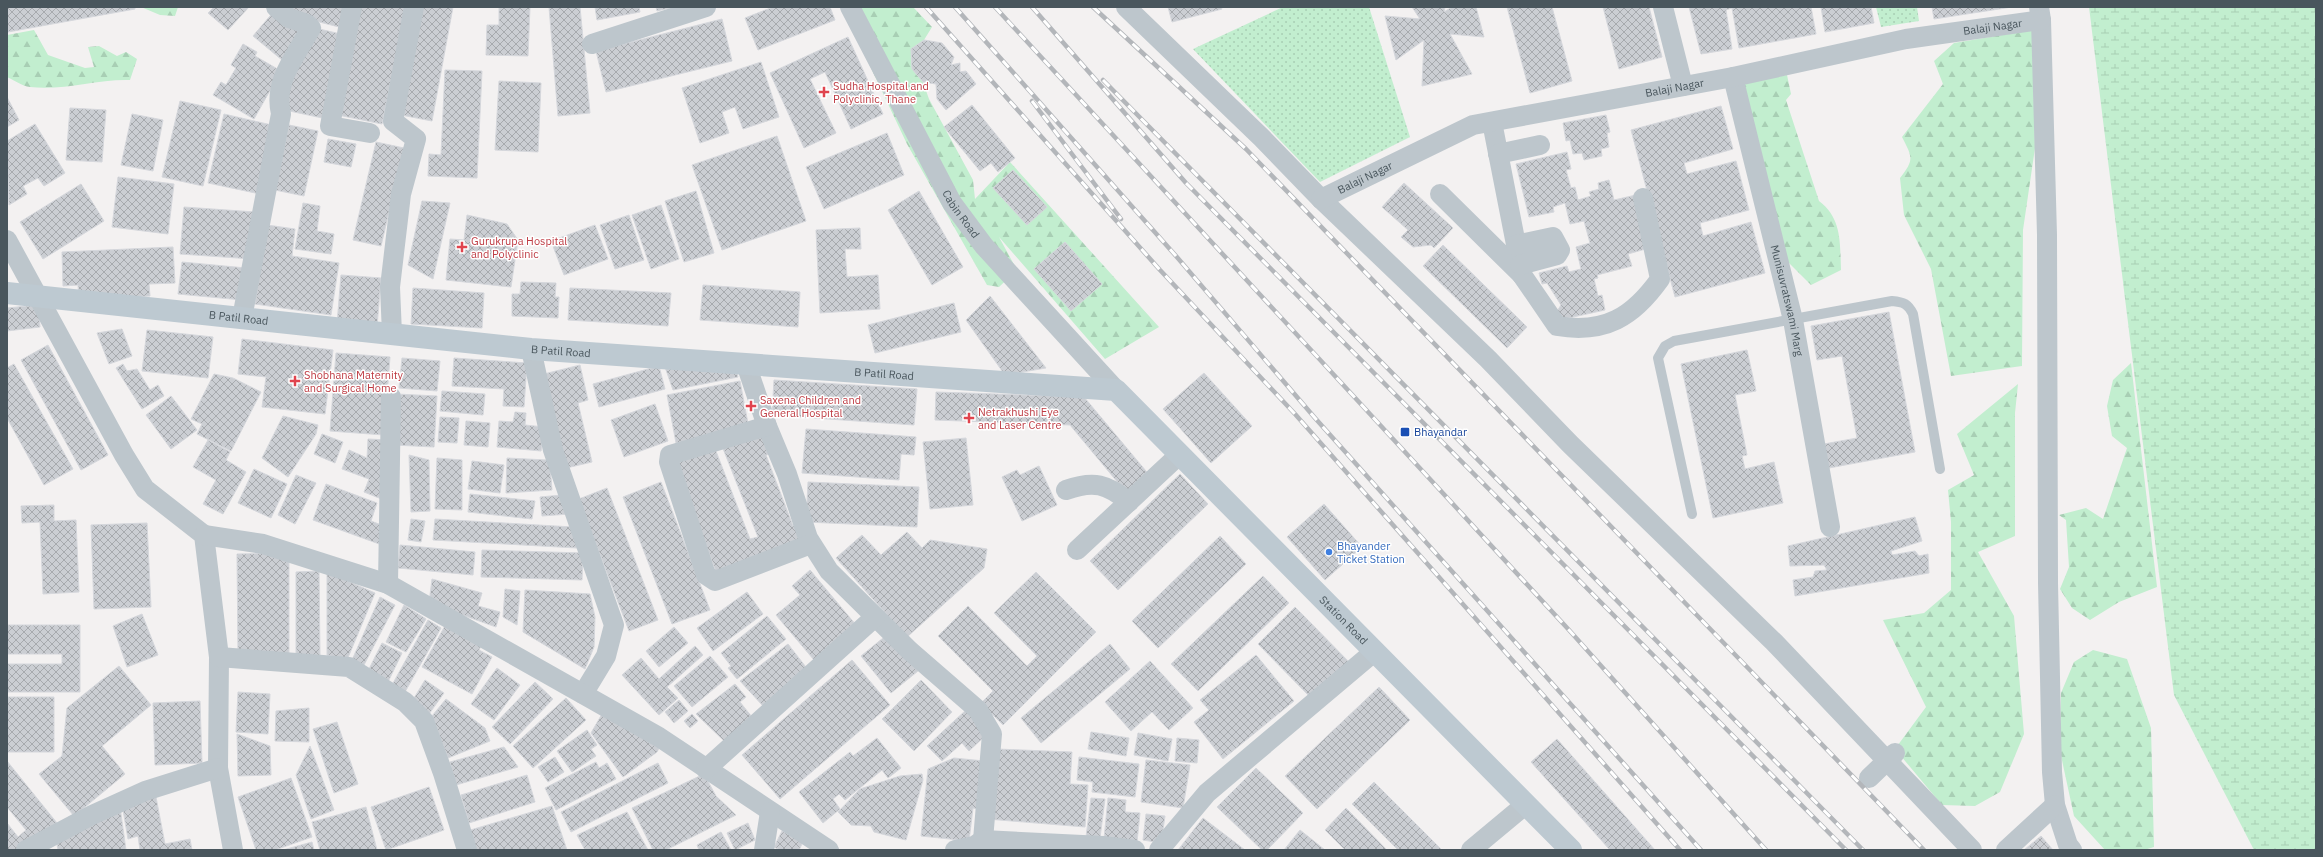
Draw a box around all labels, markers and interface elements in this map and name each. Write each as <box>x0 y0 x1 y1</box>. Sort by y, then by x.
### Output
street label: Balaji Nagar <box>1962 16 2023 38</box>
street label: Balaji Nagar <box>1644 76 1705 100</box>
place label: Sudha Hospital and Polyclinic, Thane <box>833 79 929 106</box>
marker: Sudha Hospital and Polyclinic, Thane <box>818 86 830 98</box>
street label: Balaji Nagar <box>1335 158 1395 197</box>
street label: Cabin Road <box>939 187 983 241</box>
place label: Gurukrupa Hospital and Polyclinic <box>471 234 567 261</box>
marker: Gurukrupa Hospital and Polyclinic <box>456 241 468 253</box>
street label: Munisuvratswami Marg <box>1768 243 1806 357</box>
street label: B Patil Road <box>208 308 269 328</box>
street label: B Patil Road <box>531 342 591 360</box>
street label: B Patil Road <box>854 365 914 383</box>
place label: Shobhana Maternity and Surgical Home <box>304 368 404 395</box>
marker: Shobhana Maternity and Surgical Home <box>289 375 301 387</box>
place label: Saxena Children and General Hospital <box>760 393 861 420</box>
marker: Saxena Children and General Hospital <box>745 400 757 412</box>
place label: Netrakhushi Eye and Laser Centre <box>978 405 1062 432</box>
marker: Netrakhushi Eye and Laser Centre <box>963 412 975 424</box>
place label: Bhayandar <box>1414 425 1467 439</box>
marker: Bhayandar <box>1399 426 1411 438</box>
place label: Bhayander Ticket Station <box>1337 539 1405 566</box>
marker: Bhayander Ticket Station <box>1324 547 1334 557</box>
street label: Station Road <box>1316 593 1371 647</box>

